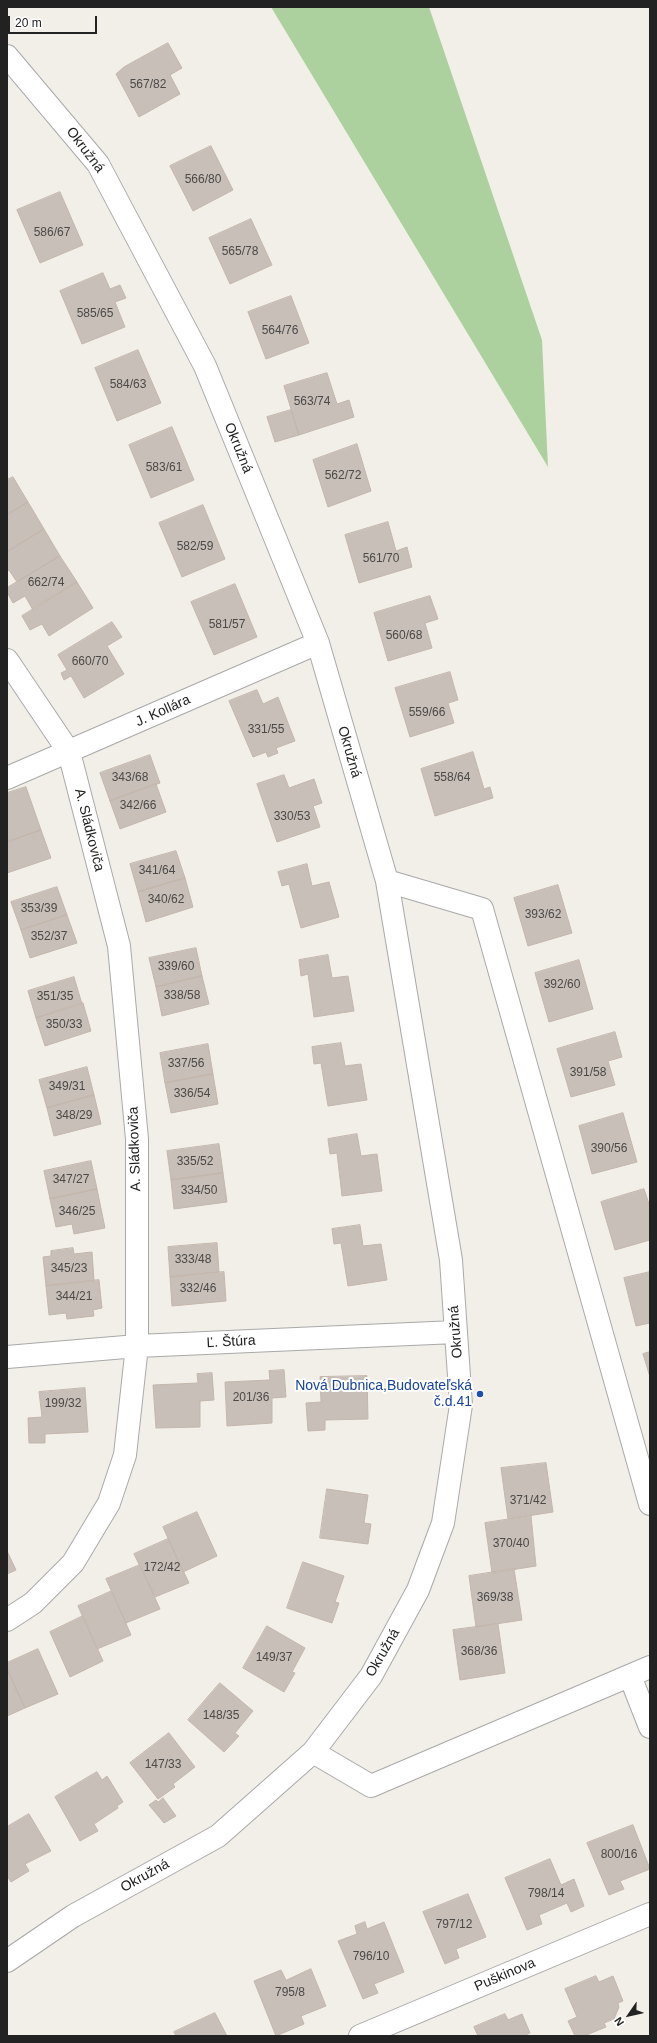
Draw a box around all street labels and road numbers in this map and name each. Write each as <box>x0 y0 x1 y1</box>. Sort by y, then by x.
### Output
street label: Okružná <box>62 124 108 176</box>
street label: Okružná <box>220 420 256 476</box>
street label: J. Kollára <box>133 691 193 731</box>
street label: Okružná <box>334 724 364 780</box>
street label: A. Sládkoviča <box>71 787 107 873</box>
street label: A. Sládkoviča <box>125 1106 145 1192</box>
street label: Okružná <box>446 1305 466 1359</box>
street label: Ľ. Štúra <box>206 1332 256 1352</box>
street label: Okružná <box>362 1626 404 1680</box>
street label: Okružná <box>118 1856 172 1896</box>
street label: Puškinova <box>472 1955 538 1995</box>

